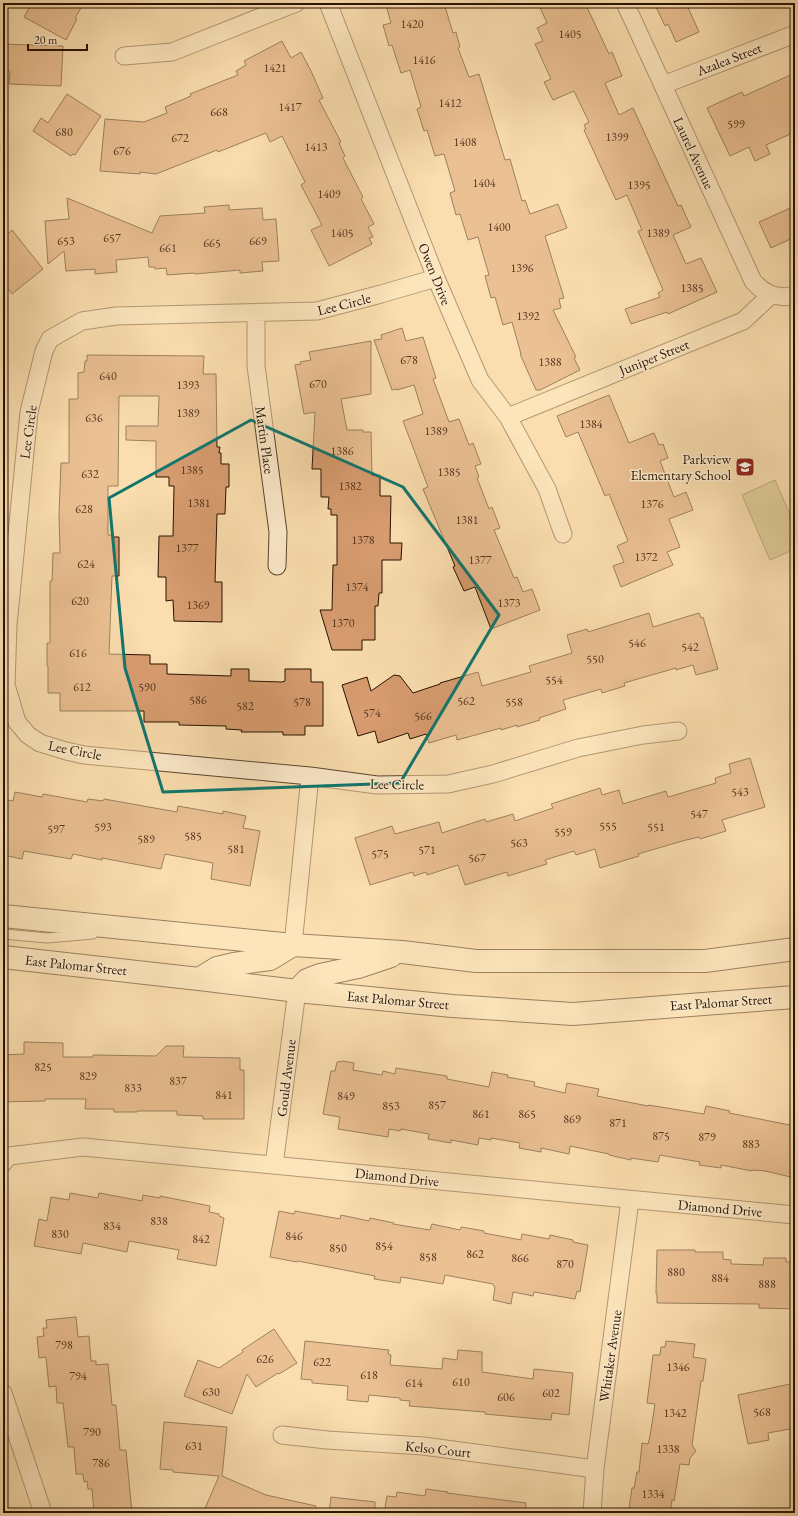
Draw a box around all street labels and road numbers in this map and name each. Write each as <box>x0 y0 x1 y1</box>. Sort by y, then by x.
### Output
street label: Azalea Street <box>693 38 765 80</box>
street label: Laurel Avenue <box>669 114 719 192</box>
street label: Owen Drive <box>414 240 456 308</box>
street label: Lee Circle <box>315 289 373 319</box>
street label: Juniper Street <box>615 335 692 380</box>
street label: Lee Circle <box>15 403 41 460</box>
street label: Martin Place <box>251 405 279 476</box>
street label: Lee Circle <box>47 736 104 764</box>
street label: Lee Circle <box>370 775 425 793</box>
street label: East Palomar Street <box>24 951 128 979</box>
street label: East Palomar Street <box>346 987 450 1013</box>
street label: East Palomar Street <box>669 989 773 1015</box>
street label: Gould Avenue <box>272 1038 300 1118</box>
street label: Diamond Drive <box>354 1164 441 1190</box>
street label: Diamond Drive <box>677 1195 763 1221</box>
street label: Whitaker Avenue <box>595 1308 625 1403</box>
street label: Kelso Court <box>404 1437 472 1461</box>

